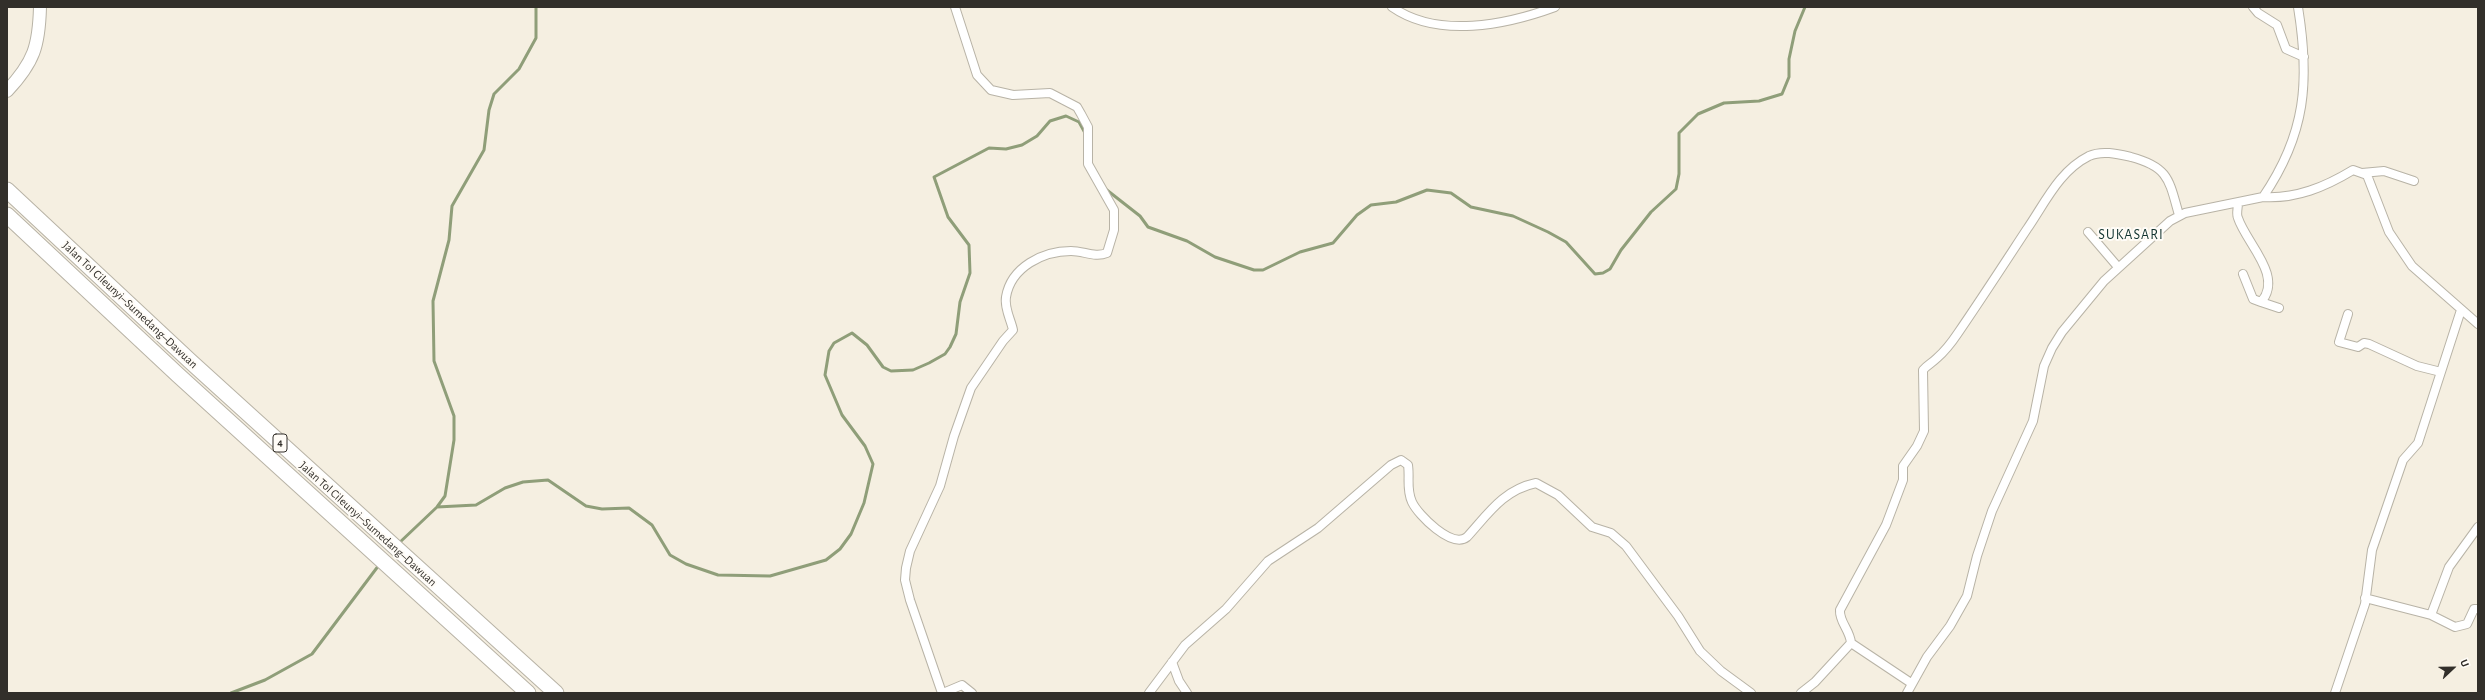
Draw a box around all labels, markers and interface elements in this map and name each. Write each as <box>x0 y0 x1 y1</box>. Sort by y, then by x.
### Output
district label: SUKASARI <box>2098 227 2164 243</box>
street label: Jalan Tol Cileunyi–Sumedang–Dawuan <box>59 238 201 372</box>
road number: 4 <box>273 434 287 452</box>
street label: Jalan Tol Cileunyi–Sumedang–Dawuan <box>296 459 440 589</box>
north arrow <box>2433 648 2473 688</box>
text: U <box>2458 658 2471 669</box>

